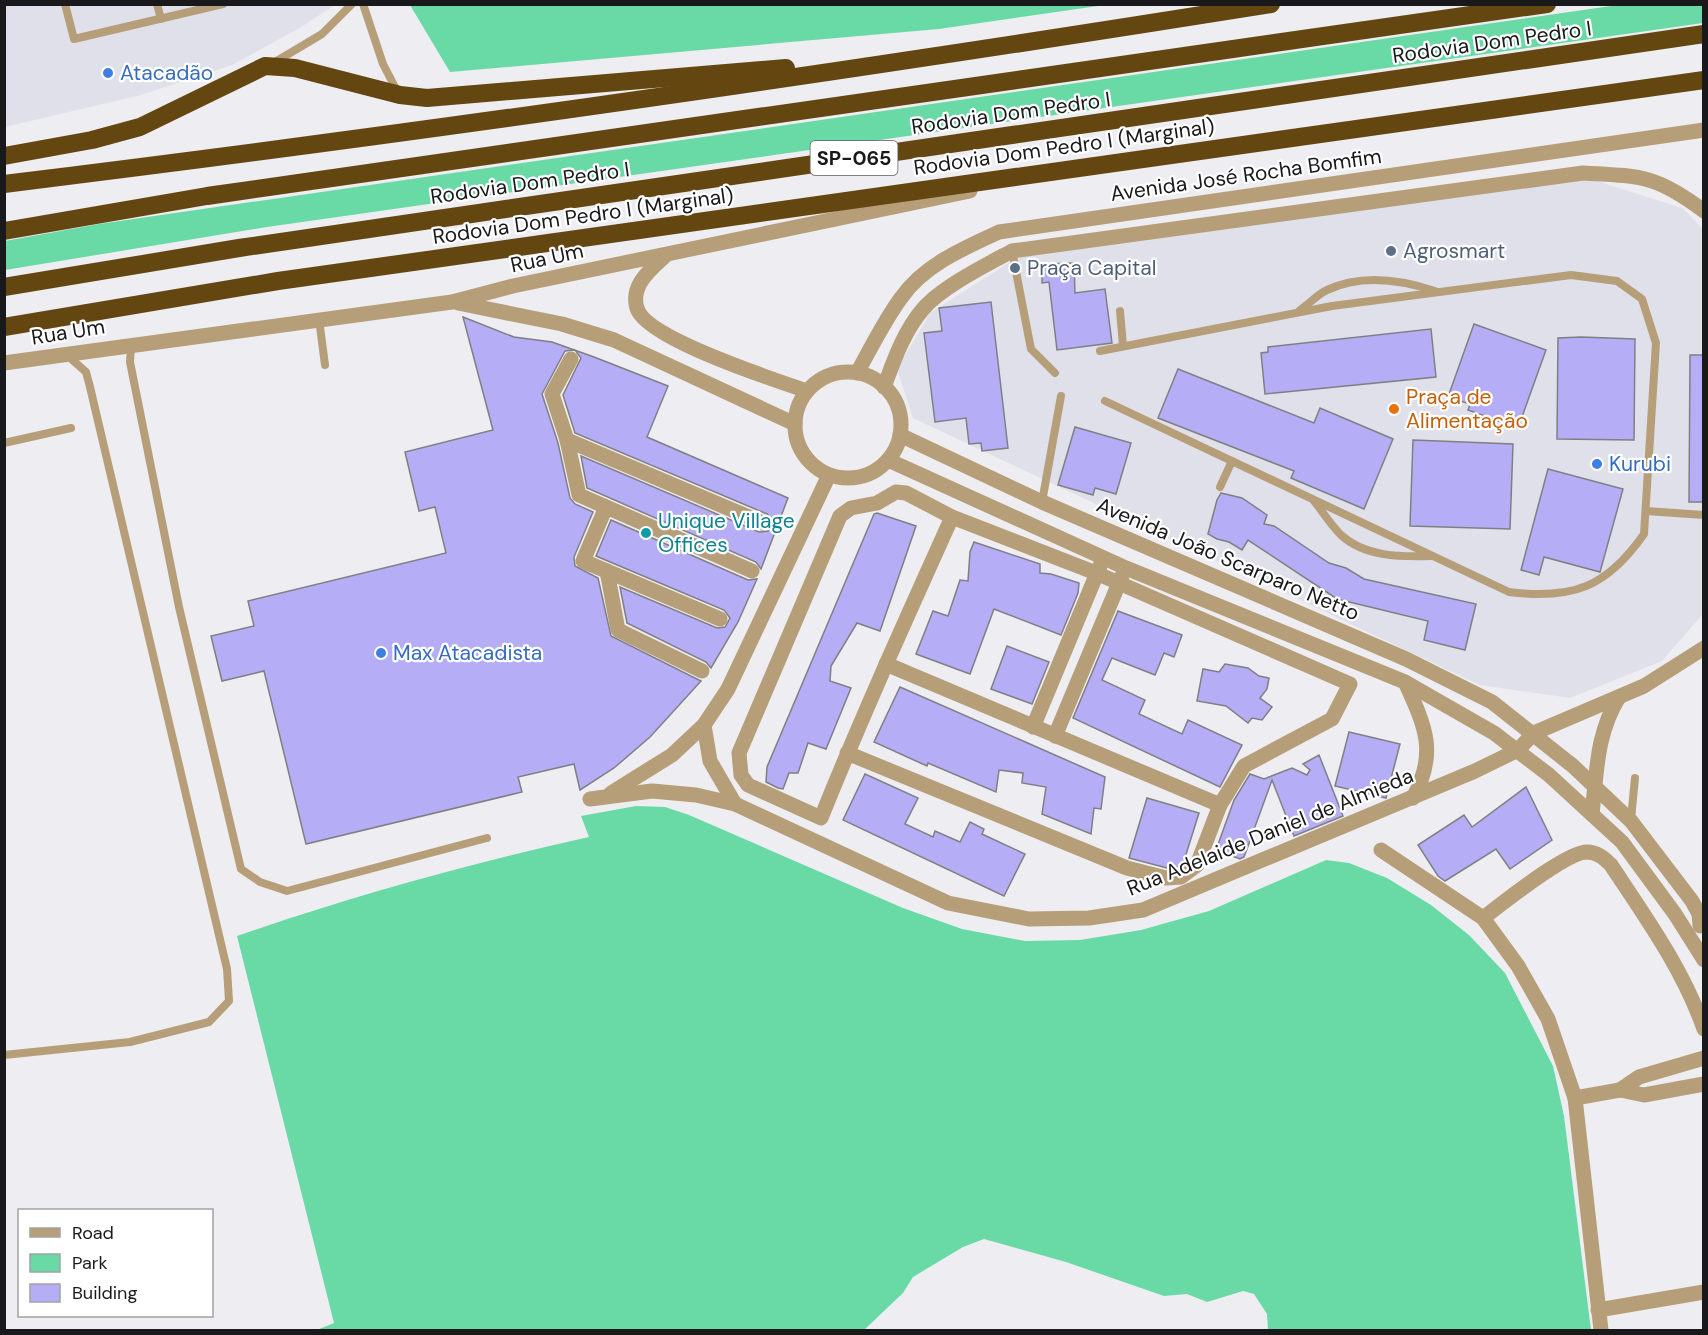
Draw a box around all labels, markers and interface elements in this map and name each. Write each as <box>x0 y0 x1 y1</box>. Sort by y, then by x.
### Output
street label: Rodovia Dom Pedro I <box>1391 14 1593 70</box>
place label: Atacadão <box>120 59 213 87</box>
marker: Atacadão <box>101 66 115 80</box>
street label: Rodovia Dom Pedro I <box>910 85 1112 141</box>
street label: Rodovia Dom Pedro I (Marginal) <box>912 112 1216 182</box>
road number: SP-065 <box>810 141 898 175</box>
street label: Avenida José Rocha Bomfim <box>1109 142 1383 208</box>
street label: Rodovia Dom Pedro I <box>429 155 631 211</box>
street label: Rodovia Dom Pedro I (Marginal) <box>431 181 735 251</box>
street label: Rua Um <box>508 237 586 279</box>
place label: Agrosmart <box>1403 237 1505 265</box>
marker: Agrosmart <box>1384 244 1398 258</box>
place label: Praça Capital <box>1027 254 1156 282</box>
marker: Praça Capital <box>1008 261 1022 275</box>
street label: Rua Um <box>29 312 107 352</box>
place label: Praça de Alimentação <box>1406 383 1528 435</box>
marker: Praça de Alimentação <box>1387 402 1401 416</box>
place label: Kurubi <box>1609 450 1671 478</box>
marker: Kurubi <box>1590 457 1604 471</box>
street label: Avenida João Scarparo Netto <box>1092 491 1364 627</box>
place label: Unique Village Offices <box>658 507 795 559</box>
marker: Unique Village Offices <box>639 526 653 540</box>
place label: Max Atacadista <box>393 639 542 667</box>
marker: Max Atacadista <box>374 646 388 660</box>
street label: Rua Adelaide Daniel de Almieda <box>1123 762 1417 902</box>
legend <box>18 1209 213 1317</box>
text: Road <box>72 1221 114 1245</box>
text: Park <box>72 1251 108 1275</box>
text: Building <box>72 1281 137 1305</box>

